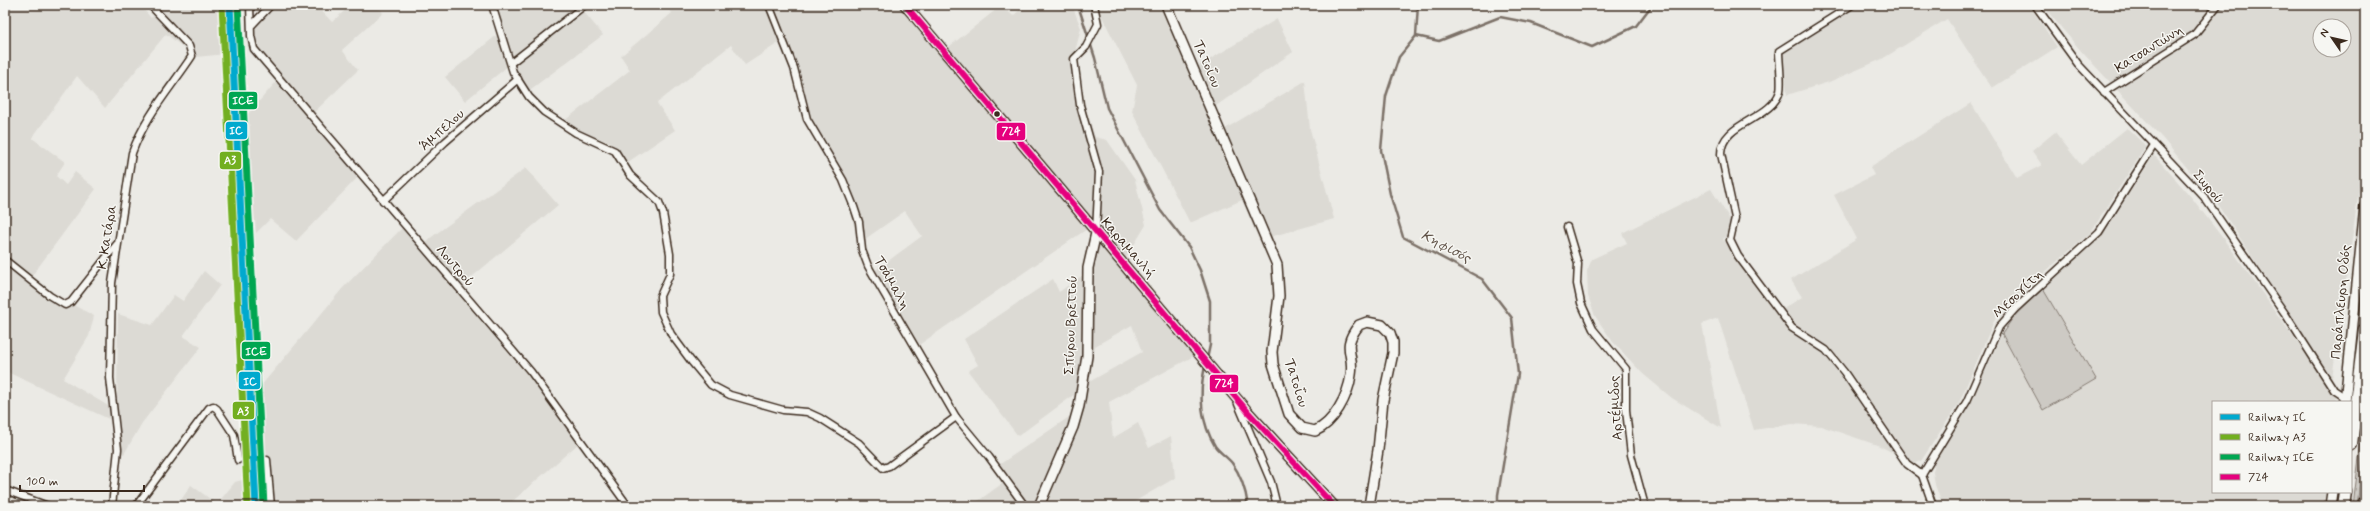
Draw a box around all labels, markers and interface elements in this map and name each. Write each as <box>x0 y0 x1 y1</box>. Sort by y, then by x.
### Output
north arrow <box>2312 18 2352 58</box>
street label: Κατσαντώνη <box>2111 21 2187 77</box>
text: N <box>2317 26 2332 40</box>
street label: Τατοΐου <box>1189 37 1225 91</box>
line badge: ICE <box>228 91 258 110</box>
text: ICE <box>232 94 254 108</box>
street label: Άμπελου <box>416 105 468 155</box>
unlabelled marker <box>992 109 1002 119</box>
line badge: IC <box>225 121 248 140</box>
line badge: 724 <box>996 122 1026 141</box>
text: IC <box>229 124 243 138</box>
text: 724 <box>1002 125 1021 139</box>
line badge: A3 <box>219 151 242 170</box>
text: A3 <box>224 154 236 168</box>
street label: Σωρού <box>2189 166 2227 208</box>
street label: Κ. Κατάρα <box>93 203 121 271</box>
street label: Καραμανλή <box>1097 214 1159 282</box>
water label: Κηφισός <box>1418 226 1476 269</box>
street label: Λουτρού <box>432 241 478 291</box>
street label: Παράπλευρη Οδός <box>2327 244 2355 360</box>
street label: Τσάμαλη <box>870 253 914 313</box>
street label: Μεσογίτη <box>1989 266 2047 322</box>
street label: Σπύρου Βρεττού <box>1060 275 1082 375</box>
line badge: ICE <box>241 341 271 360</box>
text: ICE <box>245 345 267 359</box>
street label: Τατοΐου <box>1280 356 1312 410</box>
line badge: IC <box>238 371 261 390</box>
line badge: 724 <box>1209 374 1239 393</box>
text: IC <box>243 375 257 389</box>
street label: Αρτέμιδος <box>1604 375 1627 441</box>
text: 724 <box>1215 377 1234 391</box>
line badge: A3 <box>232 401 255 420</box>
legend <box>2212 401 2352 493</box>
text: A3 <box>237 405 249 419</box>
text: Railway IC <box>2248 410 2306 426</box>
text: Railway A3 <box>2248 430 2306 446</box>
text: Railway ICE <box>2248 450 2315 466</box>
scale bar <box>20 467 144 493</box>
text: 724 <box>2248 470 2269 486</box>
text: 100 m <box>26 474 58 490</box>

